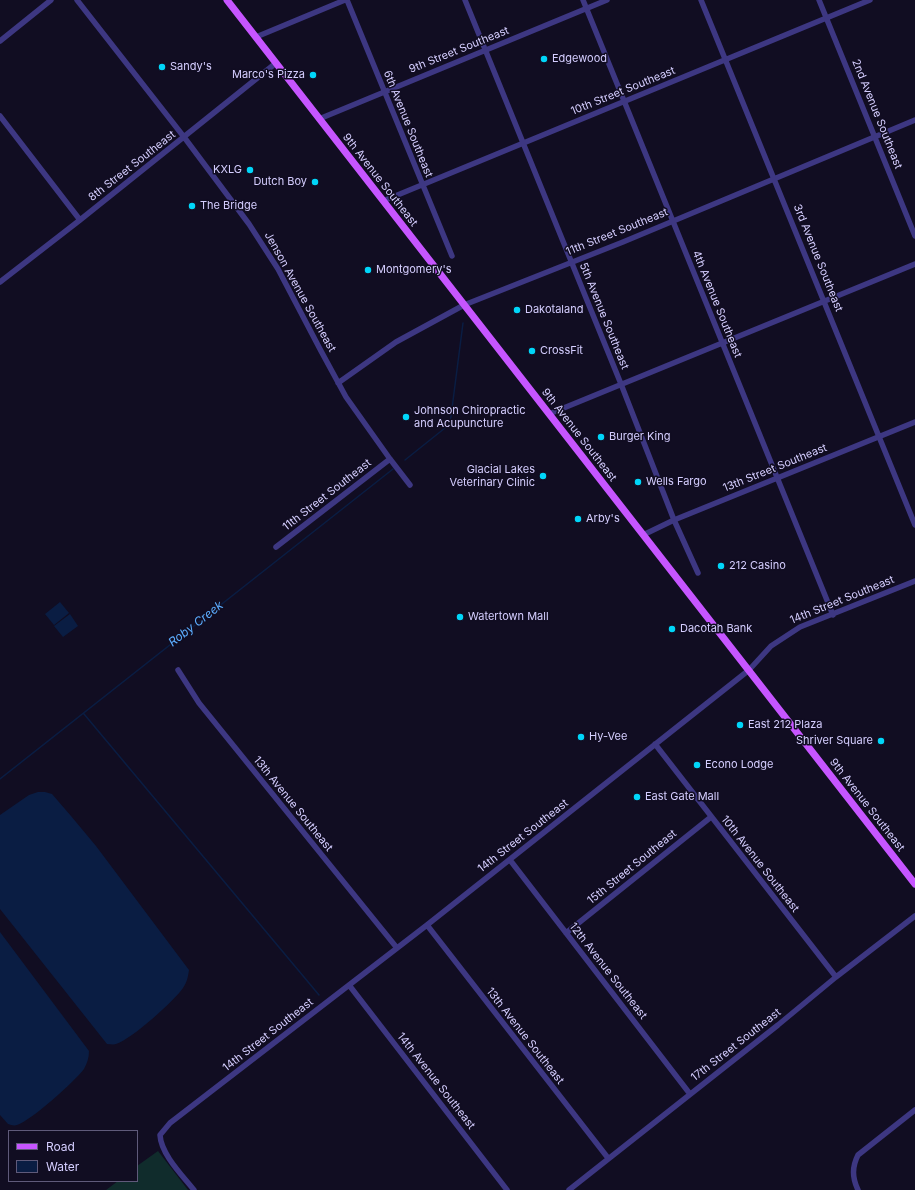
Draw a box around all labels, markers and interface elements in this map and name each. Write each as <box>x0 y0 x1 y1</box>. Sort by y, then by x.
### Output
street label: 9th Street Southeast <box>407 24 511 76</box>
place label: Edgewood <box>552 52 607 66</box>
marker: Edgewood <box>539 54 549 64</box>
street label: 2nd Avenue Southeast <box>849 57 905 171</box>
place label: Sandy's <box>170 60 212 74</box>
marker: Sandy's <box>157 62 167 72</box>
street label: 10th Street Southeast <box>569 64 677 118</box>
place label: Marco's Pizza <box>232 68 305 82</box>
street label: 6th Avenue Southeast <box>381 69 435 179</box>
marker: Marco's Pizza <box>308 70 318 80</box>
street label: 8th Street Southeast <box>86 128 178 204</box>
street label: 9th Avenue Southeast <box>340 131 420 229</box>
place label: KXLG <box>213 163 242 177</box>
marker: KXLG <box>245 165 255 175</box>
place label: Dutch Boy <box>253 175 307 189</box>
marker: Dutch Boy <box>310 177 320 187</box>
place label: The Bridge <box>200 199 257 213</box>
marker: The Bridge <box>187 201 197 211</box>
street label: 3rd Avenue Southeast <box>790 202 846 314</box>
street label: 11th Street Southeast <box>564 206 670 258</box>
street label: Jenson Avenue Southeast <box>261 230 339 354</box>
street label: 4th Avenue Southeast <box>689 248 745 360</box>
street label: 5th Avenue Southeast <box>577 261 631 371</box>
place label: Montgomery's <box>376 263 452 277</box>
marker: Montgomery's <box>363 265 373 275</box>
place label: Dakotaland <box>525 303 583 317</box>
marker: Dakotaland <box>512 305 522 315</box>
place label: CrossFit <box>540 344 583 358</box>
marker: CrossFit <box>527 346 537 356</box>
street label: 9th Avenue Southeast <box>539 386 619 484</box>
place label: Johnson Chiropractic and Acupuncture <box>414 404 526 430</box>
marker: Johnson Chiropractic and Acupuncture <box>401 412 411 422</box>
place label: Burger King <box>609 430 671 444</box>
marker: Burger King <box>596 432 606 442</box>
street label: 13th Street Southeast <box>721 441 829 495</box>
street label: 11th Street Southeast <box>280 456 374 534</box>
place label: Glacial Lakes Veterinary Clinic <box>450 463 535 489</box>
marker: Glacial Lakes Veterinary Clinic <box>538 471 548 481</box>
place label: Wells Fargo <box>646 475 707 489</box>
marker: Wells Fargo <box>633 477 643 487</box>
place label: Arby's <box>586 512 620 526</box>
marker: Arby's <box>573 514 583 524</box>
place label: 212 Casino <box>729 559 786 573</box>
marker: 212 Casino <box>716 561 726 571</box>
street label: 14th Street Southeast <box>788 573 896 627</box>
water label: Roby Creek <box>166 598 226 650</box>
place label: Watertown Mall <box>468 610 549 624</box>
marker: Watertown Mall <box>455 612 465 622</box>
place label: Dacotah Bank <box>680 622 752 636</box>
marker: Dacotah Bank <box>667 624 677 634</box>
place label: East 212 Plaza <box>748 718 822 732</box>
marker: East 212 Plaza <box>735 720 745 730</box>
place label: Hy-Vee <box>589 730 627 744</box>
marker: Hy-Vee <box>576 732 586 742</box>
place label: Shriver Square <box>796 734 873 748</box>
marker: Shriver Square <box>876 736 886 746</box>
street label: 13th Avenue Southeast <box>251 754 335 854</box>
street label: 9th Avenue Southeast <box>827 756 907 854</box>
place label: Econo Lodge <box>705 758 773 772</box>
marker: Econo Lodge <box>692 760 702 770</box>
place label: East Gate Mall <box>645 790 719 804</box>
marker: East Gate Mall <box>632 792 642 802</box>
street label: 14th Street Southeast <box>475 797 571 875</box>
street label: 10th Avenue Southeast <box>718 813 802 915</box>
street label: 15th Street Southeast <box>585 827 679 907</box>
street label: 12th Avenue Southeast <box>566 920 650 1022</box>
street label: 13th Avenue Southeast <box>483 985 567 1087</box>
street label: 14th Street Southeast <box>220 996 316 1074</box>
street label: 17th Street Southeast <box>688 1006 784 1084</box>
street label: 14th Avenue Southeast <box>394 1030 478 1132</box>
legend <box>8 1130 138 1182</box>
text: Road <box>46 1139 75 1154</box>
text: Water <box>46 1159 79 1174</box>

